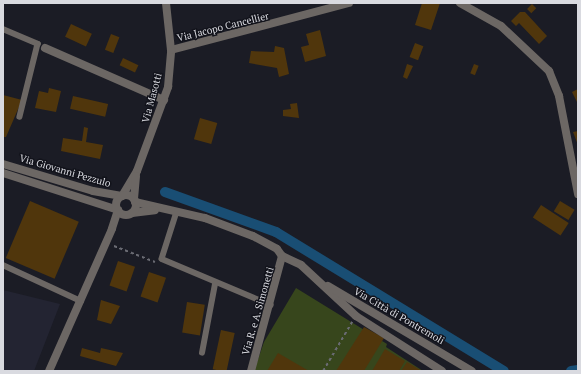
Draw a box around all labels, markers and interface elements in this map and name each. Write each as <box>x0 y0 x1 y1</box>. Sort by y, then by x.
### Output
street label: Via Jacopo Cancellier <box>176 10 270 44</box>
street label: Via Masotti <box>140 72 164 124</box>
street label: Via Giovanni Pezzulo <box>18 152 112 190</box>
street label: Via R. e A. Simonetti <box>240 265 276 357</box>
street label: Via Città di Pontremoli <box>352 285 446 347</box>

